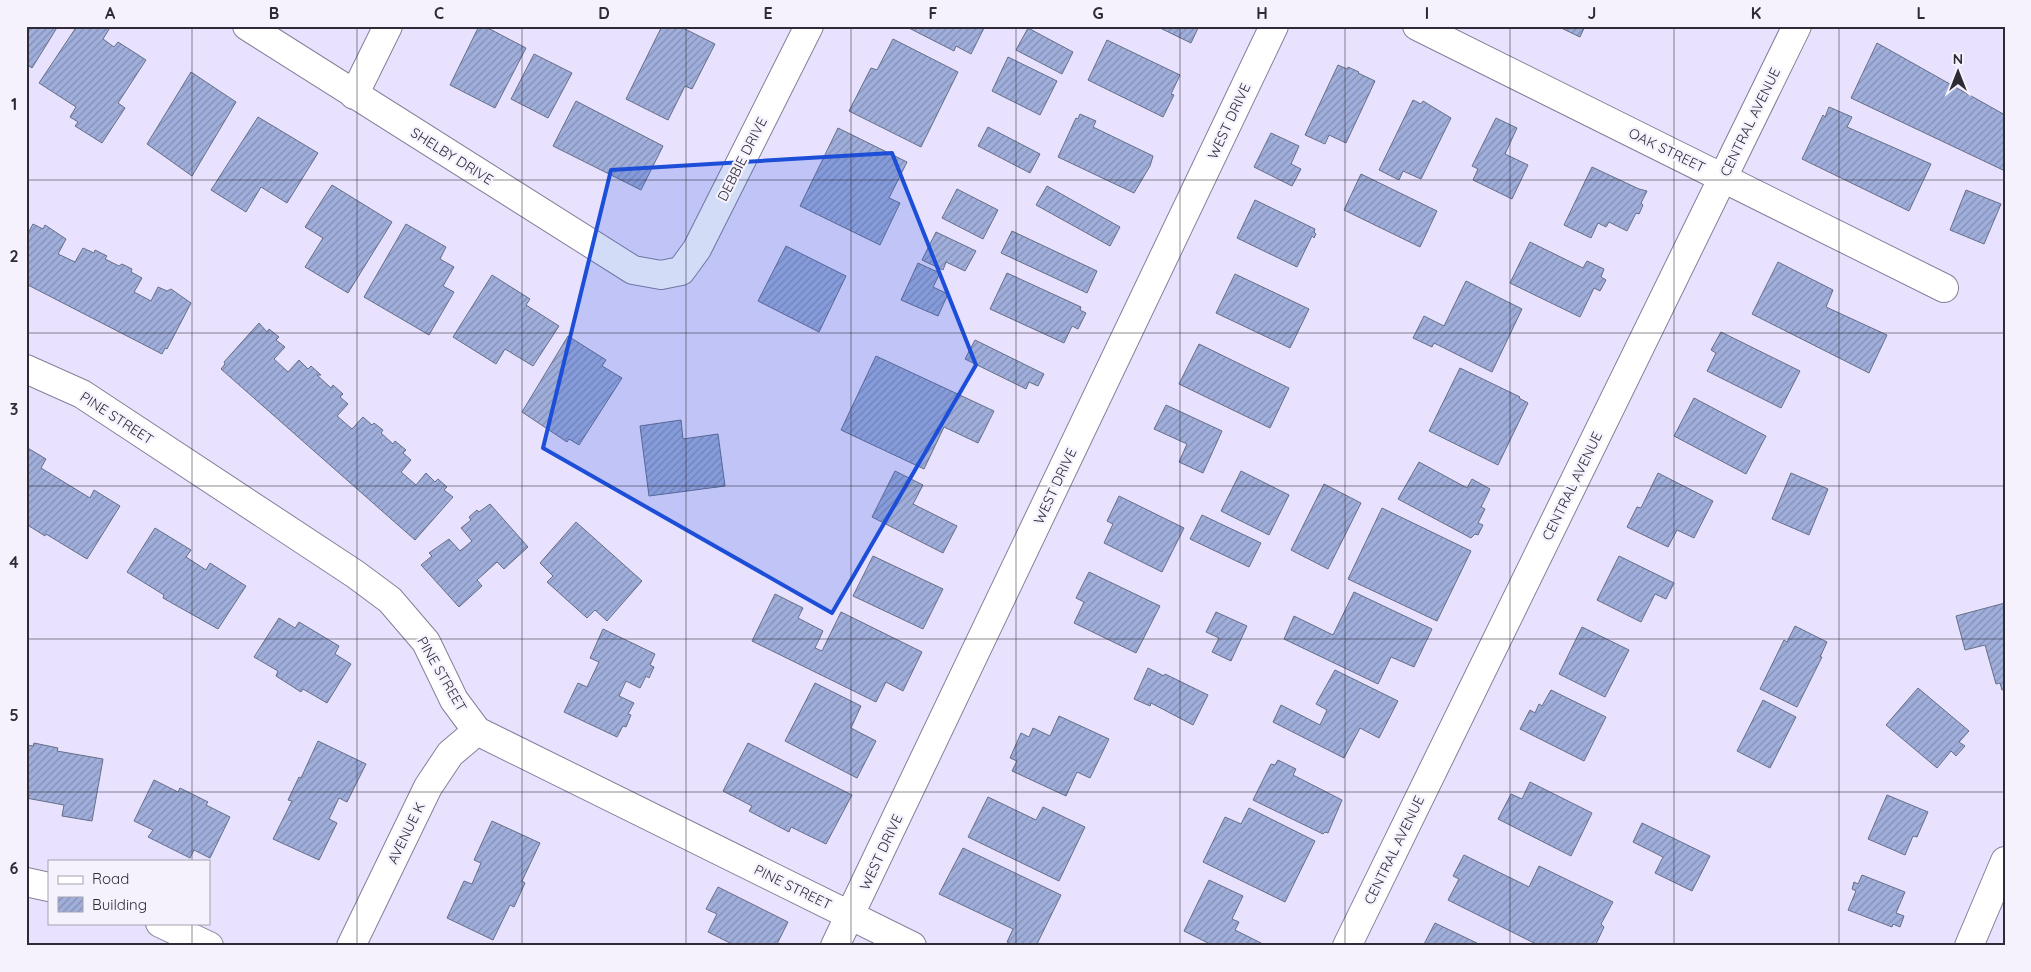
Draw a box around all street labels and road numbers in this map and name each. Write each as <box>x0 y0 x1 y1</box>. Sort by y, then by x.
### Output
street label: CENTRAL AVENUE <box>1716 65 1784 179</box>
street label: WEST DRIVE <box>1204 80 1254 162</box>
street label: DEBBIE DRIVE <box>713 114 771 204</box>
street label: SHELBY DRIVE <box>407 123 497 189</box>
street label: OAK STREET <box>1626 124 1708 176</box>
street label: PINE STREET <box>77 388 157 448</box>
street label: CENTRAL AVENUE <box>1538 429 1606 543</box>
street label: WEST DRIVE <box>1030 445 1080 527</box>
street label: PINE STREET <box>413 633 471 715</box>
street label: CENTRAL AVENUE <box>1360 793 1428 907</box>
street label: AVENUE K <box>383 799 429 867</box>
street label: WEST DRIVE <box>856 811 906 893</box>
street label: PINE STREET <box>751 861 835 913</box>

